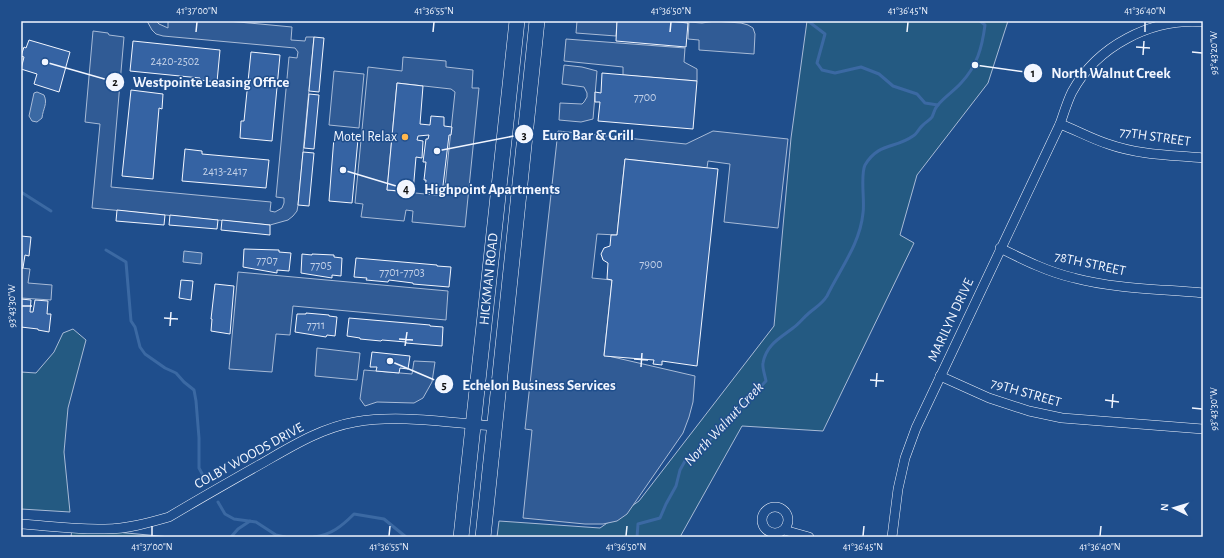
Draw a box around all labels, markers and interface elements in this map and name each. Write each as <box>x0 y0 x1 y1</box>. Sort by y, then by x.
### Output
text: 41°37'00"N <box>176 6 218 16</box>
text: 41°36'55"N <box>414 6 454 16</box>
text: 41°36'50"N <box>651 6 691 16</box>
text: 41°36'45"N <box>888 6 928 16</box>
text: 41°36'40"N <box>1124 6 1166 16</box>
text: 93°43'20"W <box>1209 31 1219 75</box>
house number: 2420-2502 <box>151 55 200 67</box>
callout: North Walnut Creek <box>1023 60 1179 87</box>
text: North Walnut Creek <box>1051 66 1171 81</box>
text: 1 <box>1031 67 1035 79</box>
callout: Westpointe Leasing Office <box>105 69 297 96</box>
text: Westpointe Leasing Office <box>133 75 289 90</box>
text: 2 <box>112 76 118 88</box>
house number: 7700 <box>634 91 656 103</box>
callout: Euro Bar & Grill <box>514 121 642 148</box>
street label: 77TH STREET <box>1118 125 1192 149</box>
text: Euro Bar & Grill <box>542 128 634 143</box>
text: 3 <box>521 129 527 141</box>
place label: Motel Relax <box>333 130 397 144</box>
marker: Motel Relax <box>400 132 410 142</box>
house number: 2413-2417 <box>203 165 247 177</box>
callout: Highpoint Apartments <box>396 175 568 202</box>
text: Highpoint Apartments <box>424 182 560 197</box>
text: 4 <box>403 183 409 195</box>
street label: HICKMAN ROAD <box>477 232 501 326</box>
street label: 78TH STREET <box>1053 250 1127 278</box>
house number: 7707 <box>256 254 278 266</box>
house number: 7900 <box>639 258 663 270</box>
house number: 7705 <box>310 259 332 271</box>
house number: 7701-7703 <box>379 266 425 278</box>
street label: MARILYN DRIVE <box>926 276 976 364</box>
text: 93°43'30"W <box>7 284 17 328</box>
house number: 7711 <box>307 319 325 331</box>
callout: Echelon Business Services <box>434 371 623 398</box>
street label: 79TH STREET <box>989 376 1063 410</box>
text: Echelon Business Services <box>462 378 616 393</box>
text: 5 <box>441 379 447 391</box>
water label: North Walnut Creek <box>682 379 767 469</box>
text: 93°43'30"W <box>1209 387 1219 431</box>
street label: COLBY WOODS DRIVE <box>192 420 306 492</box>
north arrow <box>1154 488 1194 528</box>
text: N <box>1159 503 1170 511</box>
text: 41°37'00"N <box>131 542 173 552</box>
text: 41°36'55"N <box>369 542 409 552</box>
text: 41°36'50"N <box>606 542 646 552</box>
text: 41°36'45"N <box>843 542 883 552</box>
text: 41°36'40"N <box>1079 542 1121 552</box>

